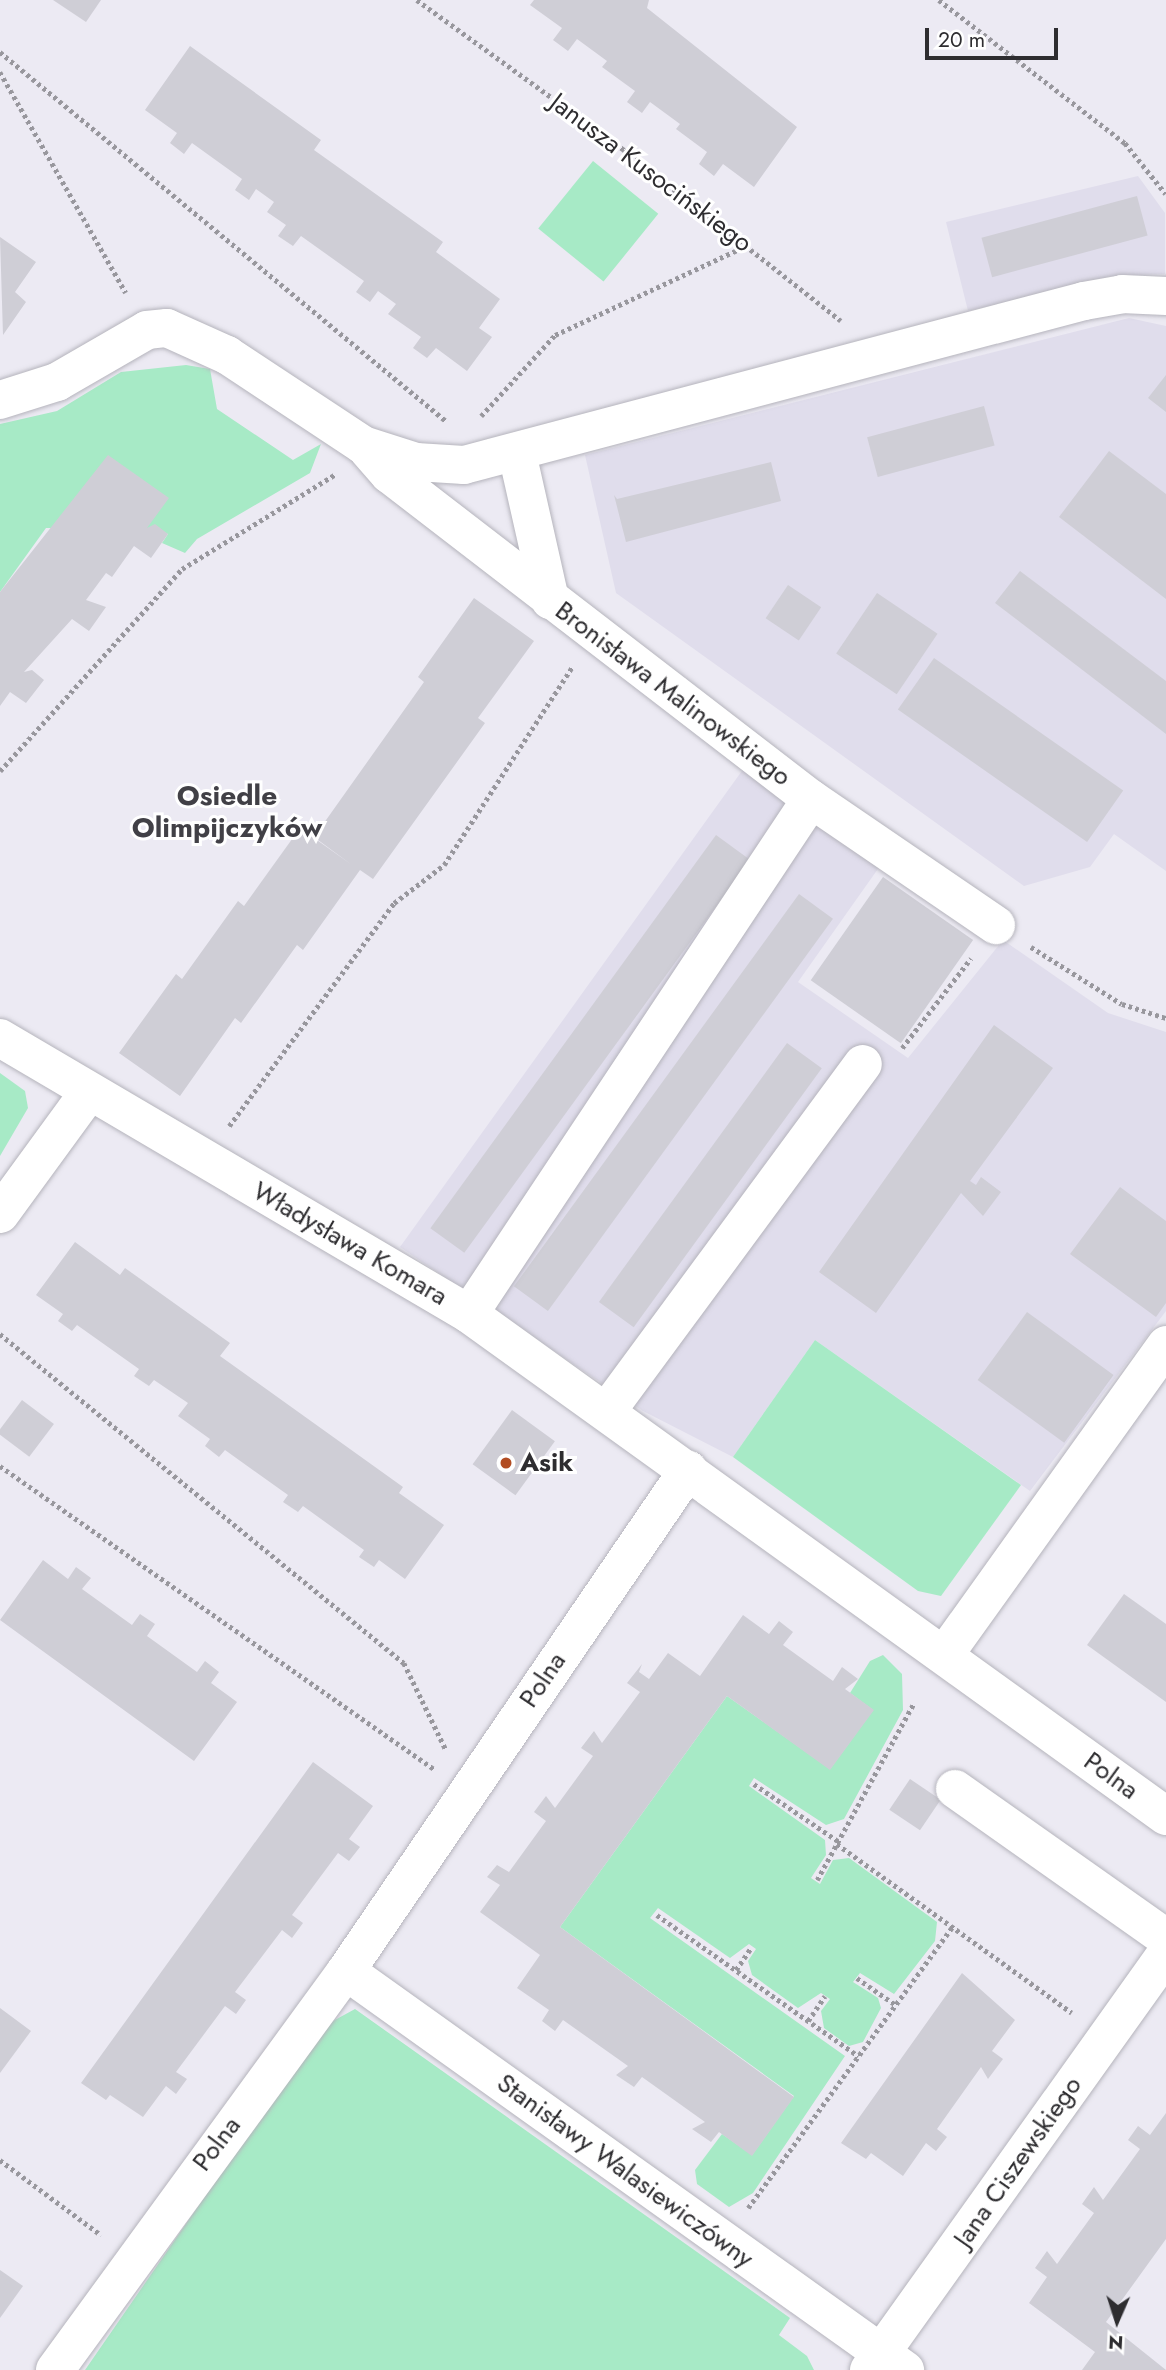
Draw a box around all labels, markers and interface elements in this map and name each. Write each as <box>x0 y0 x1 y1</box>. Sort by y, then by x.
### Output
scale bar <box>928 14 1061 58</box>
text: 20 m <box>938 25 985 55</box>
street label: Janusza Kusocińskiego <box>544 87 758 259</box>
street label: Bronisława Malinowskiego <box>549 595 797 793</box>
district label: Osiedle Olimpijczyków <box>132 779 322 845</box>
street label: Władysława Komara <box>247 1176 453 1312</box>
place label: Asik <box>520 1447 573 1479</box>
marker: Asik <box>498 1455 514 1471</box>
street label: Polna <box>513 1646 573 1714</box>
street label: Polna <box>1078 1746 1144 1806</box>
street label: Stanisławy Walasiewiczówny <box>491 2068 759 2274</box>
street label: Jana Ciszewskiego <box>948 2071 1088 2253</box>
street label: Polna <box>187 2111 247 2177</box>
north arrow <box>1082 2286 1152 2356</box>
text: N <box>1108 2329 1124 2356</box>

